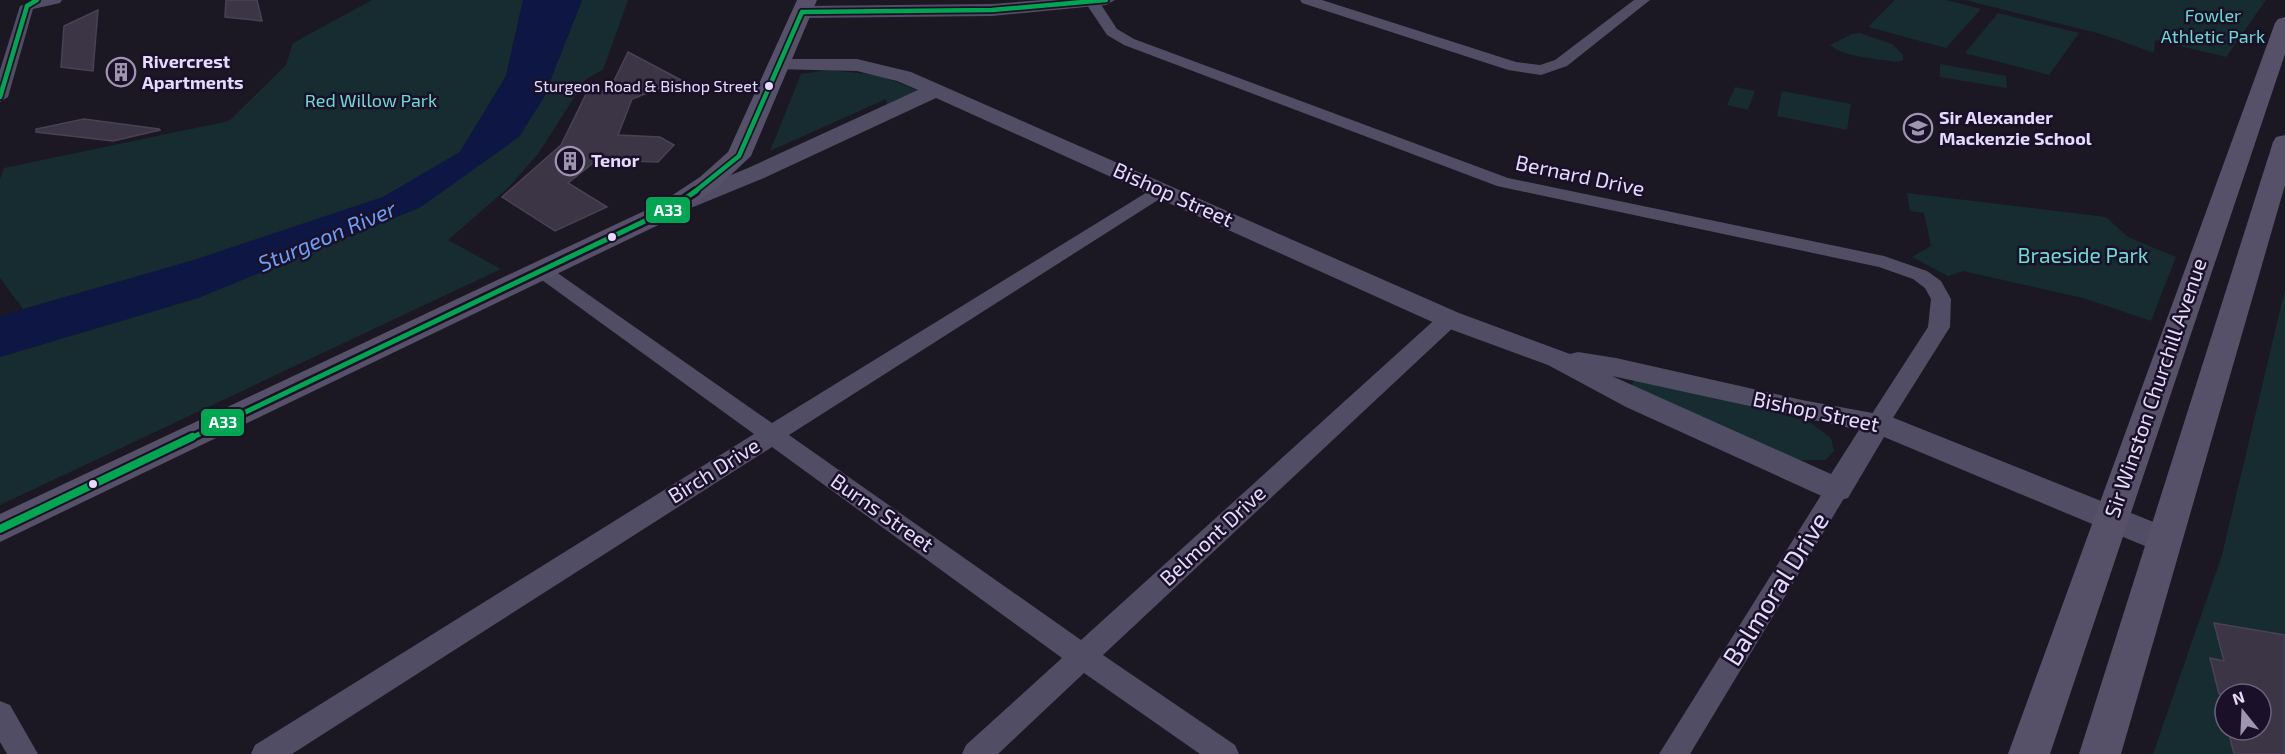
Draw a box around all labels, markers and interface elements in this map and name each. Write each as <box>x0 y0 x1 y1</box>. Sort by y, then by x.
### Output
park label: Fowler Athletic Park <box>2161 4 2265 47</box>
place label: Rivercrest Apartments <box>142 50 244 93</box>
building icon: Rivercrest Apartments <box>105 56 137 88</box>
place label: Sturgeon Road & Bishop Street <box>534 76 758 95</box>
marker: Sturgeon Road & Bishop Street <box>763 80 775 92</box>
park label: Red Willow Park <box>305 89 437 111</box>
place label: Sir Alexander Mackenzie School <box>1939 106 2092 149</box>
school or university icon: Sir Alexander Mackenzie School <box>1902 112 1934 144</box>
building icon: Tenor <box>554 145 586 177</box>
place label: Tenor <box>591 149 640 171</box>
street label: Bernard Drive <box>1514 149 1647 200</box>
street label: Bishop Street <box>1110 156 1237 231</box>
water label: Sturgeon River <box>254 194 401 276</box>
line badge: A33 <box>645 196 691 224</box>
text: A33 <box>654 200 682 219</box>
unlabelled marker <box>606 231 618 243</box>
park label: Braeside Park <box>2017 242 2149 267</box>
street label: Sir Winston Churchill Avenue <box>2098 255 2211 520</box>
street label: Bishop Street <box>1751 385 1882 436</box>
line badge: A33 <box>200 408 245 437</box>
text: A33 <box>209 412 237 431</box>
street label: Birch Drive <box>663 432 764 508</box>
street label: Burns Street <box>827 467 939 556</box>
unlabelled marker <box>87 478 99 490</box>
street label: Belmont Drive <box>1154 480 1270 590</box>
street label: Balmoral Drive <box>1715 506 1834 671</box>
north arrow <box>2213 682 2273 742</box>
text: N <box>2230 686 2247 708</box>

